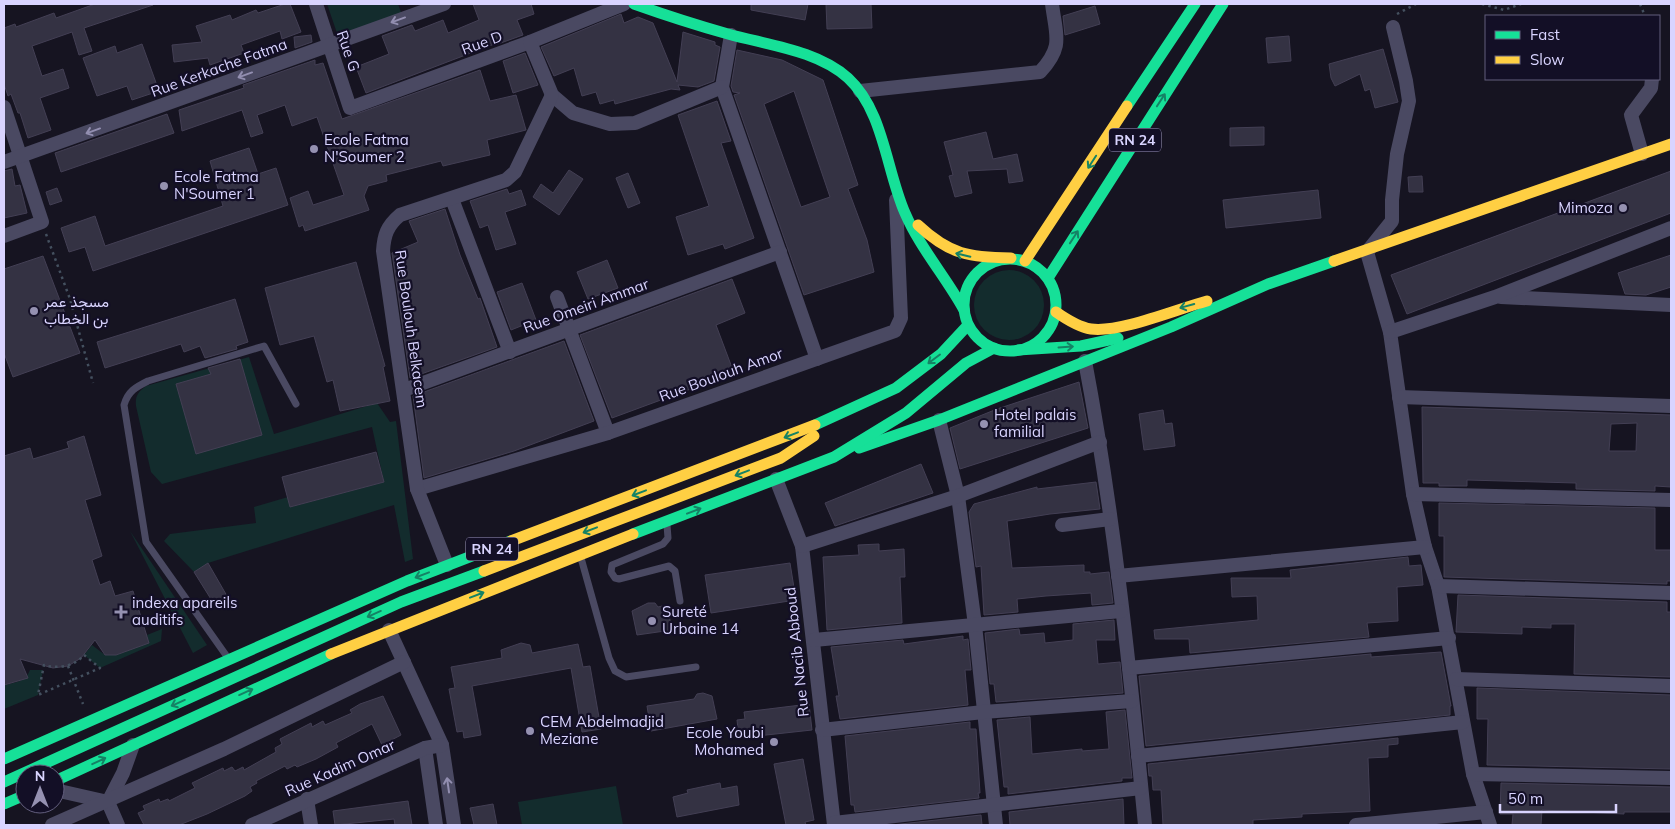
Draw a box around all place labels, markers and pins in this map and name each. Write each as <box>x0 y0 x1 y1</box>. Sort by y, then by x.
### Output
place label: Ecole Fatma N'Soumer 2 <box>324 130 409 166</box>
marker: Ecole Fatma N'Soumer 2 <box>308 143 320 155</box>
place label: Ecole Fatma N'Soumer 1 <box>174 167 259 203</box>
marker: Ecole Fatma N'Soumer 1 <box>158 180 170 192</box>
place label: Mimoza <box>1558 198 1613 217</box>
marker: Mimoza <box>1617 202 1629 214</box>
place label: مسجذ عمر بن الخطاب <box>43 292 109 329</box>
marker: مسجذ عمر بن الخطاب <box>28 305 40 317</box>
place label: Hotel palais familial <box>994 405 1076 441</box>
marker: Hotel palais familial <box>978 418 990 430</box>
place label: indexa apareils auditifs <box>132 593 237 629</box>
place label: Sureté Urbaine 14 <box>662 602 739 638</box>
marker: indexa apareils auditifs <box>114 605 128 619</box>
marker: Sureté Urbaine 14 <box>646 615 658 627</box>
place label: CEM Abdelmadjid Meziane <box>540 712 664 748</box>
place label: Ecole Youbi Mohamed <box>686 723 764 759</box>
marker: CEM Abdelmadjid Meziane <box>524 725 536 737</box>
marker: Ecole Youbi Mohamed <box>768 736 780 748</box>

